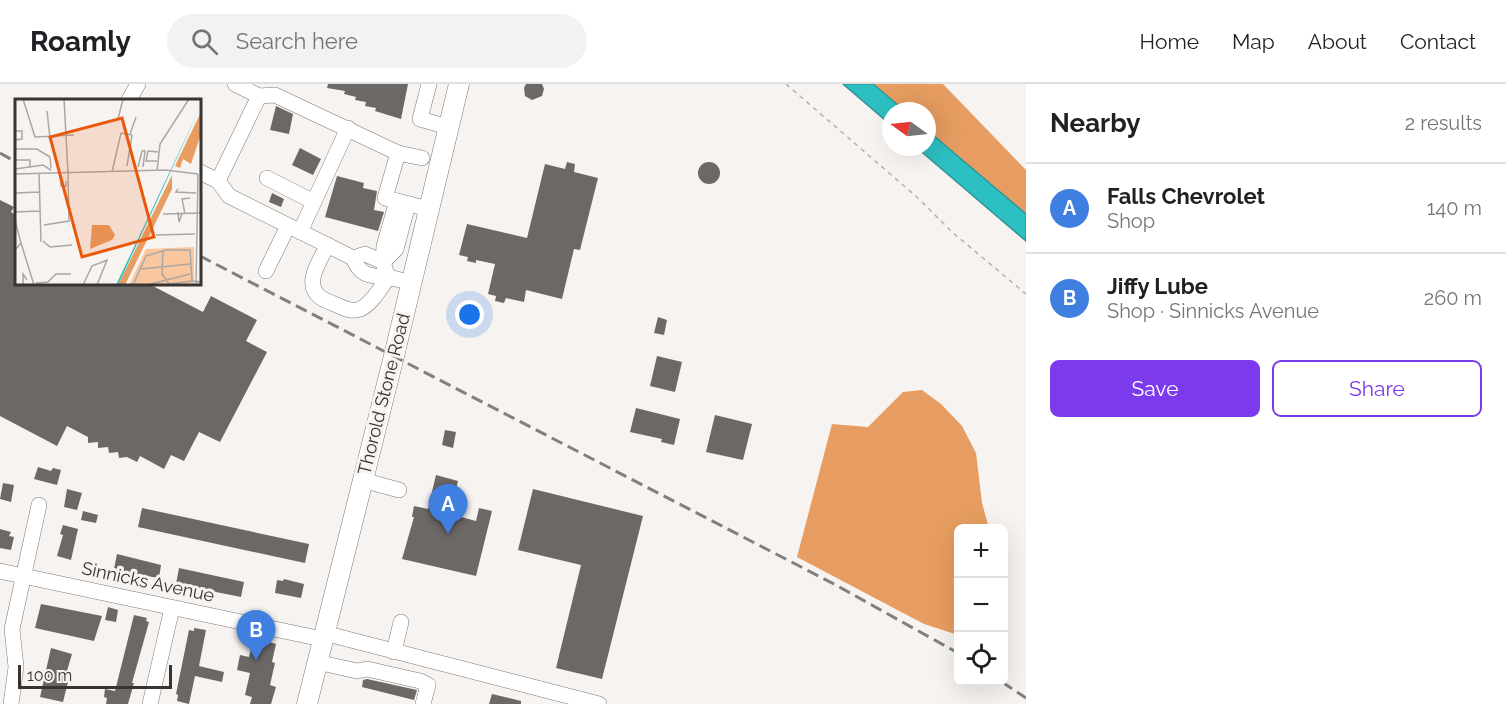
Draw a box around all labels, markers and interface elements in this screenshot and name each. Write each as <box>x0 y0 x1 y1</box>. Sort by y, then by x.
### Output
search box <box>167 14 587 68</box>
text: Roamly <box>30 25 131 58</box>
icon: search <box>188 25 221 58</box>
text: Search here <box>236 28 358 54</box>
text: Home <box>1140 29 1199 54</box>
text: Map <box>1232 29 1275 54</box>
text: About <box>1308 29 1367 54</box>
text: Contact <box>1400 29 1476 54</box>
inset map <box>15 99 201 285</box>
north arrow <box>882 102 936 156</box>
text: Nearby <box>1050 108 1140 138</box>
text: 2 results <box>1405 111 1482 135</box>
text: Falls Chevrolet <box>1107 183 1265 209</box>
text: A <box>1063 196 1076 220</box>
text: 140 m <box>1427 196 1482 220</box>
text: Shop <box>1107 209 1155 233</box>
text: Jiffy Lube <box>1107 273 1208 299</box>
text: B <box>1063 286 1076 310</box>
text: 260 m <box>1424 286 1482 310</box>
text: Shop · Sinnicks Avenue <box>1107 299 1319 323</box>
your location <box>455 300 484 329</box>
street label: Thorold Stone Road <box>353 311 414 477</box>
button: Save <box>1050 360 1260 417</box>
button: Share <box>1272 360 1482 417</box>
pin: A <box>428 484 468 534</box>
map controls <box>954 524 1008 686</box>
button: + <box>954 524 1008 578</box>
street label: Sinnicks Avenue <box>80 557 217 606</box>
button: − <box>954 578 1008 632</box>
pin: B <box>236 610 276 660</box>
button: locate <box>954 632 1008 686</box>
scale bar <box>18 662 172 690</box>
text: 100 m <box>27 666 72 685</box>

